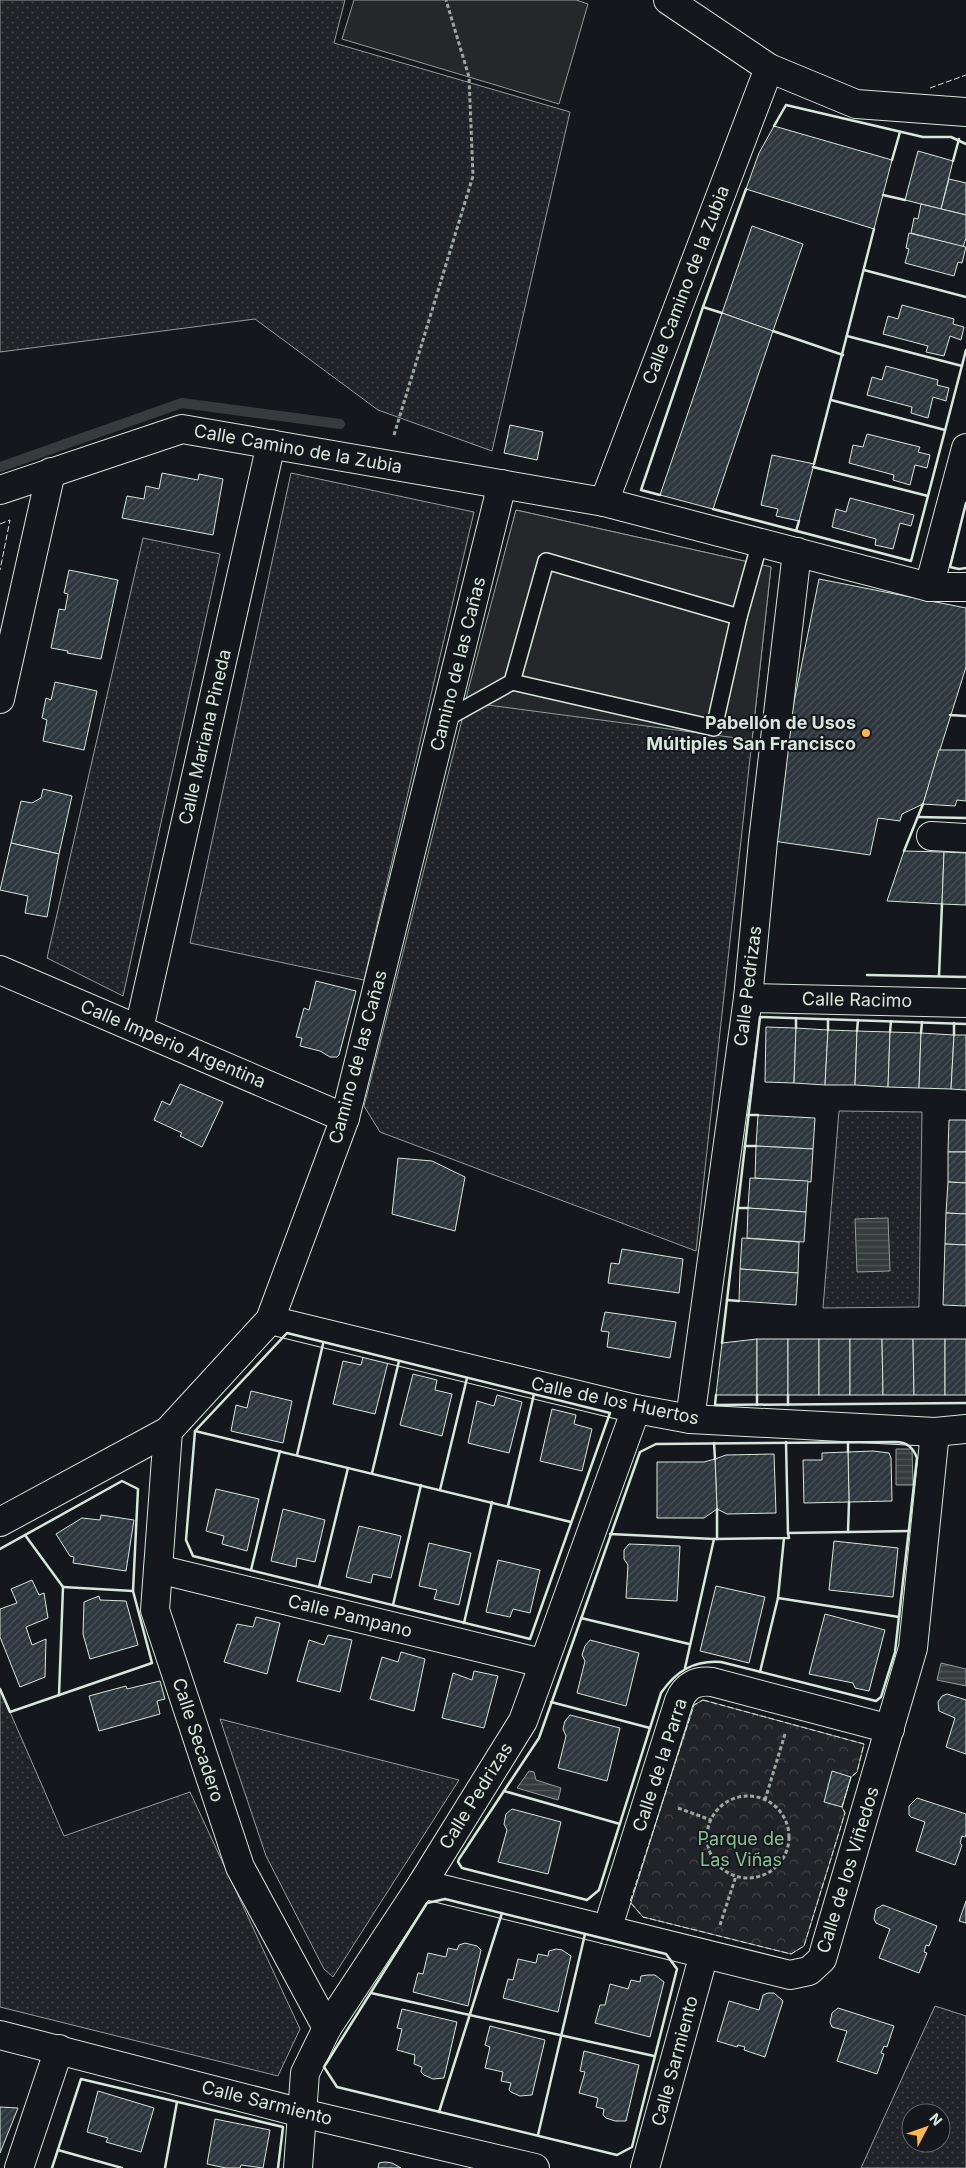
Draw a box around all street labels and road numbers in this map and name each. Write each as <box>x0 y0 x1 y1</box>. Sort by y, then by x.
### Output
street label: Calle Camino de la Zubia <box>638 183 733 387</box>
street label: Calle Camino de la Zubia <box>192 420 404 477</box>
street label: Camino de las Cañas <box>426 575 489 753</box>
street label: Calle Mariana Pineda <box>174 647 235 827</box>
street label: Calle Pedrizas <box>730 924 765 1047</box>
street label: Camino de las Cañas <box>324 968 391 1146</box>
street label: Calle Racimo <box>802 988 912 1011</box>
street label: Calle Imperio Argentina <box>78 995 269 1092</box>
street label: Calle de los Huertos <box>529 1372 701 1429</box>
street label: Calle Pampano <box>286 1590 415 1641</box>
street label: Calle Secadero <box>169 1675 228 1804</box>
street label: Calle de la Parra <box>628 1695 691 1834</box>
street label: Calle Pedrizas <box>434 1739 517 1853</box>
street label: Calle de los Viñedos <box>812 1784 883 1956</box>
street label: Calle Sarmiento <box>647 1993 702 2128</box>
street label: Calle Sarmiento <box>200 2076 335 2129</box>

